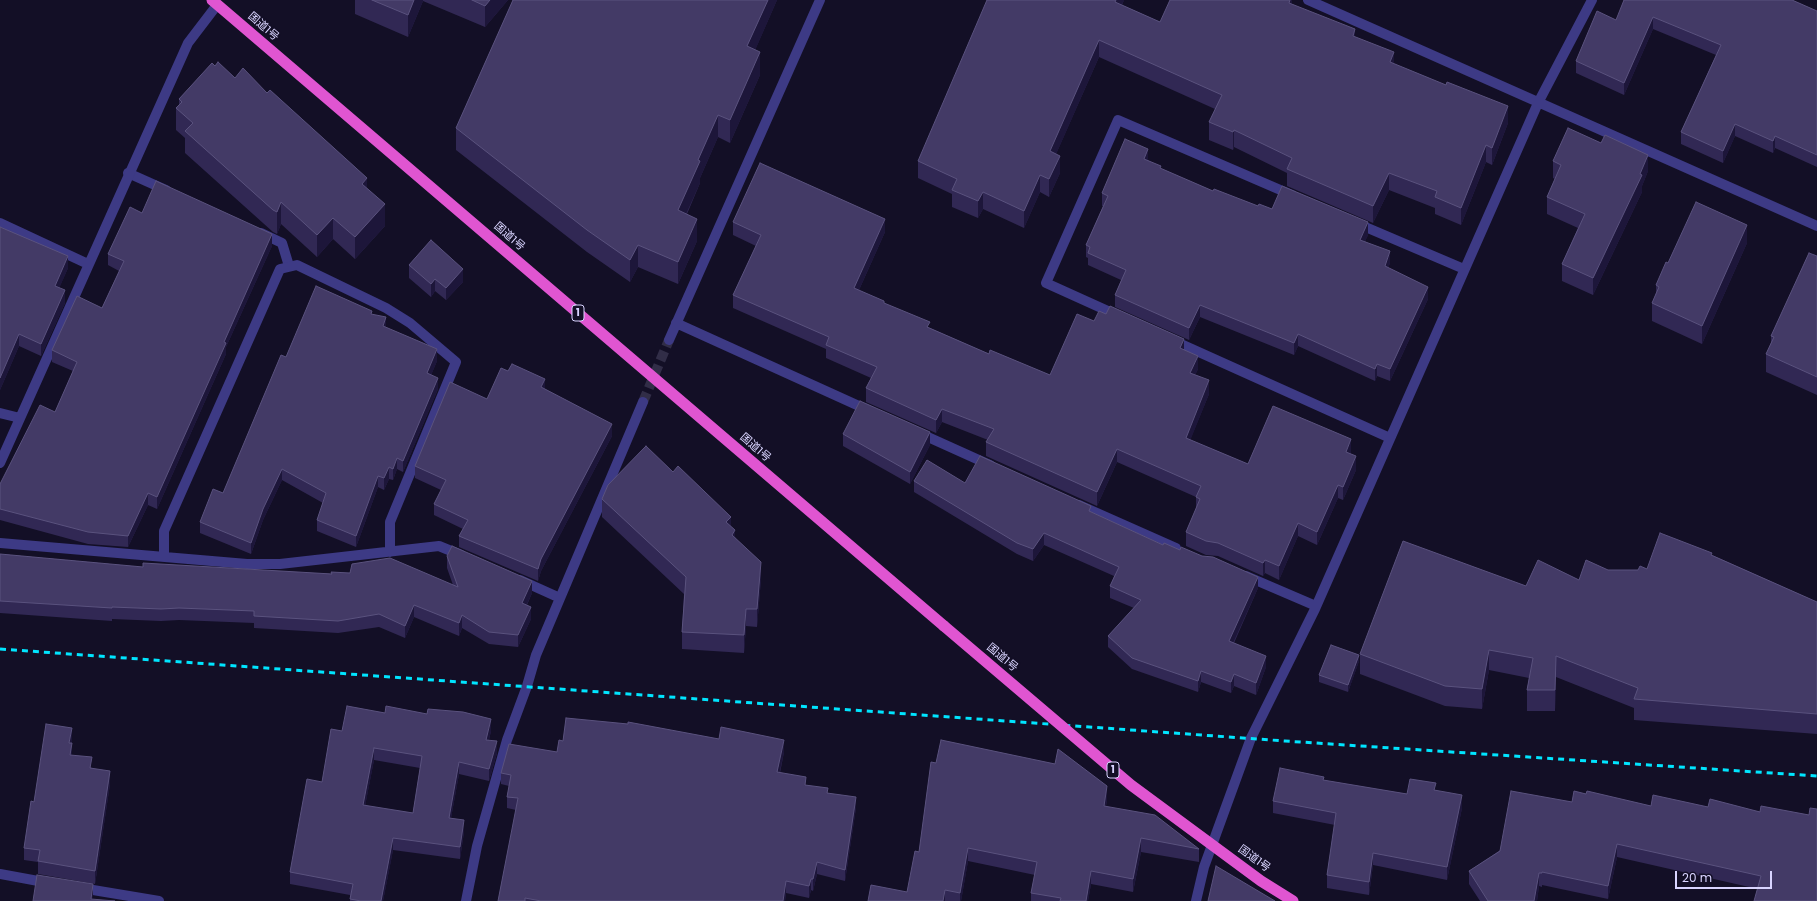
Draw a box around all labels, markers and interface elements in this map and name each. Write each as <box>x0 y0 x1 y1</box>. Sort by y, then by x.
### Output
street label: 国道1号 <box>245 10 281 44</box>
street label: 国道1号 <box>491 220 527 254</box>
road number: 1 <box>572 305 584 321</box>
street label: 国道1号 <box>737 431 773 465</box>
street label: 国道1号 <box>984 641 1020 675</box>
road number: 1 <box>1107 762 1119 778</box>
street label: 国道1号 <box>1235 843 1273 875</box>
scale bar <box>1677 863 1774 889</box>
text: 20 m <box>1682 869 1712 886</box>

